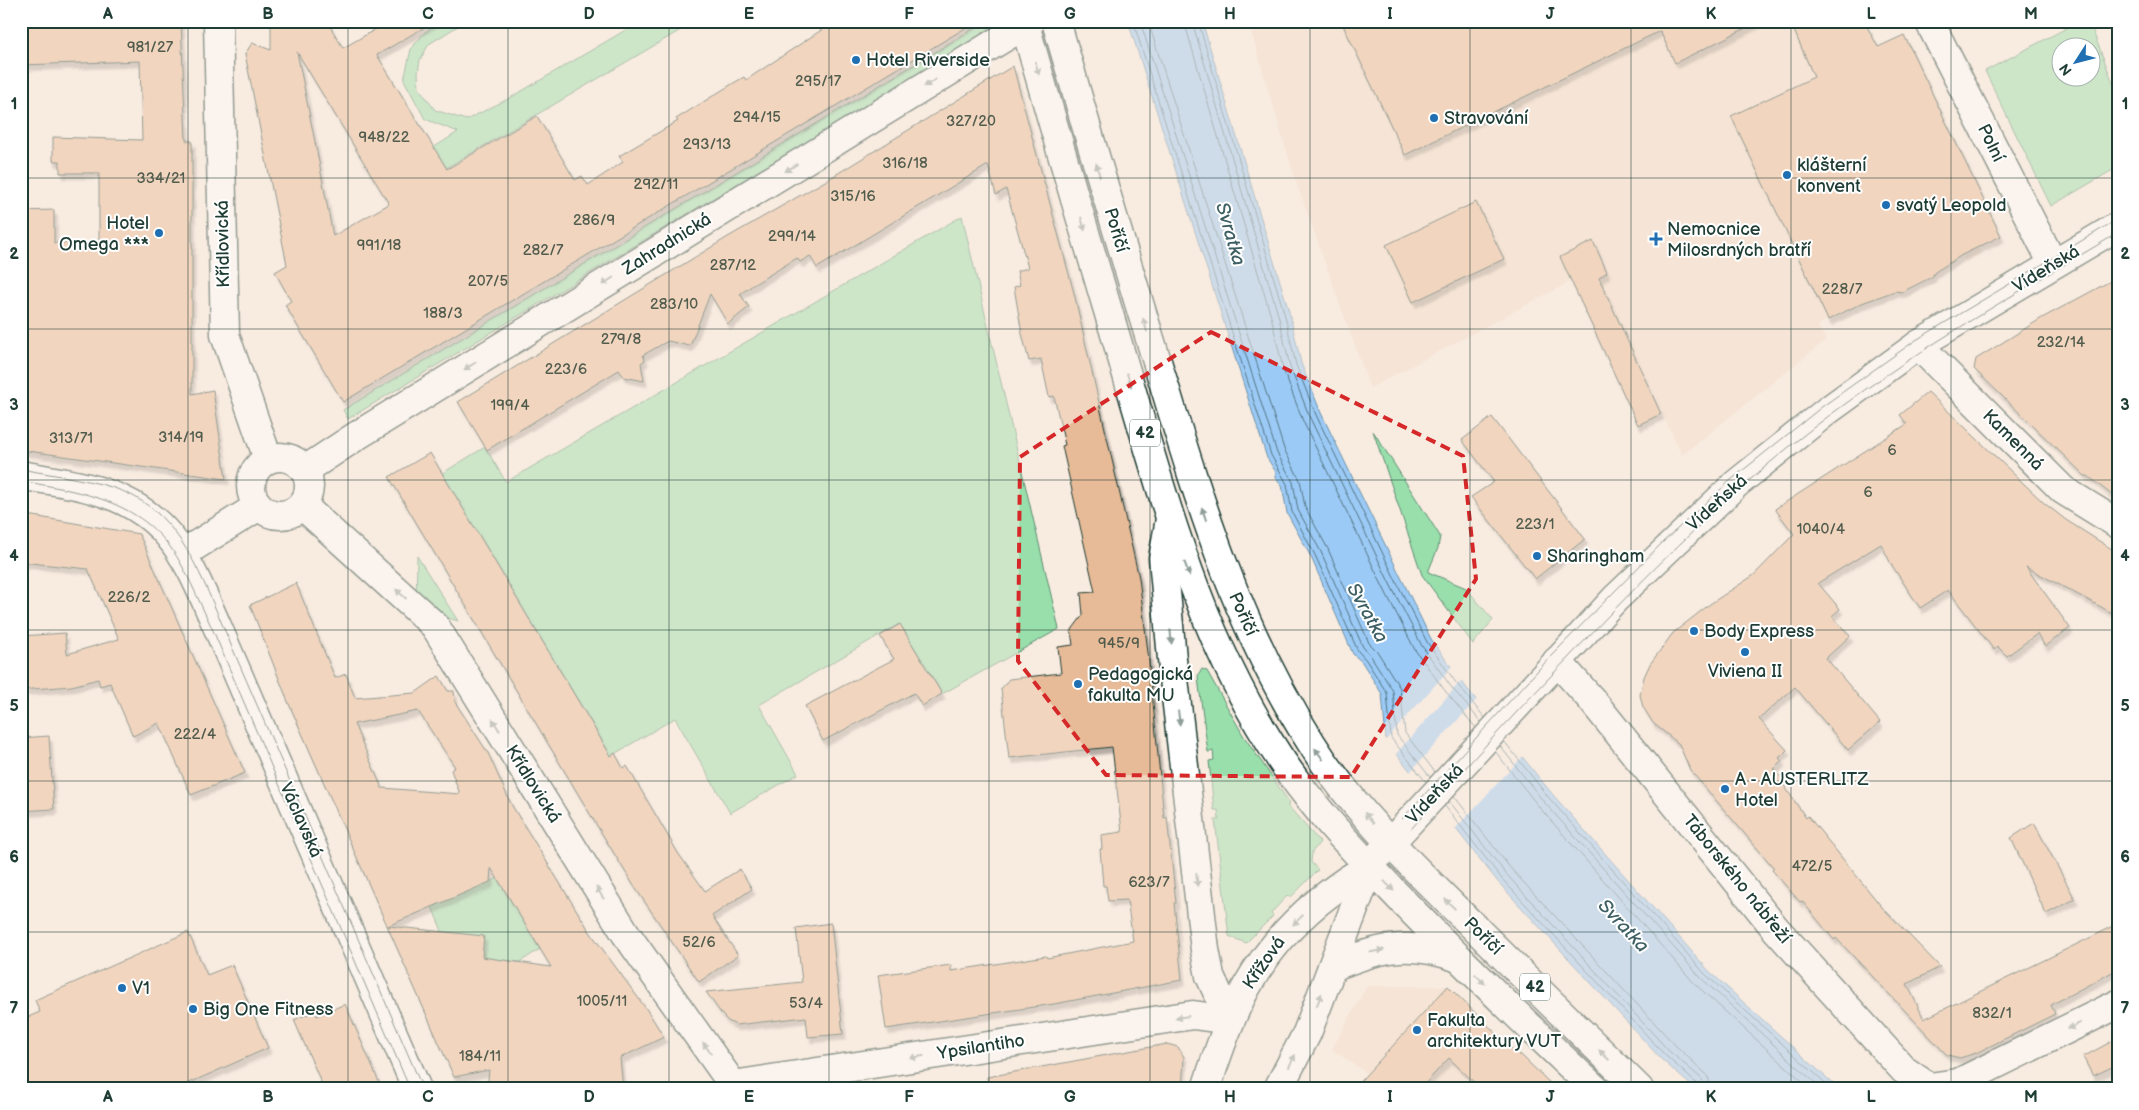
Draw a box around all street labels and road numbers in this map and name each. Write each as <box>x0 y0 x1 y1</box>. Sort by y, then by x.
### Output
street label: Polní <box>1973 121 2009 166</box>
street label: Křídlovická <box>212 200 234 288</box>
street label: Poříčí <box>1099 205 1133 255</box>
street label: Zahradnická <box>618 208 715 280</box>
street label: Vídeňská <box>2009 241 2083 297</box>
street label: Kamenná <box>1978 405 2048 475</box>
road number: 42 <box>1130 419 1160 446</box>
street label: Vídeňská <box>1682 470 1752 536</box>
street label: Poříčí <box>1224 589 1262 640</box>
street label: Křídlovická <box>501 741 565 827</box>
street label: Vídeňská <box>1402 760 1468 828</box>
street label: Václavská <box>275 779 327 861</box>
street label: Táborského nábřeží <box>1679 810 1796 948</box>
street label: Poříčí <box>1459 913 1507 960</box>
street label: Křížová <box>1238 933 1290 993</box>
road number: 42 <box>1520 974 1550 1000</box>
street label: Ypsilantiho <box>935 1030 1026 1064</box>

